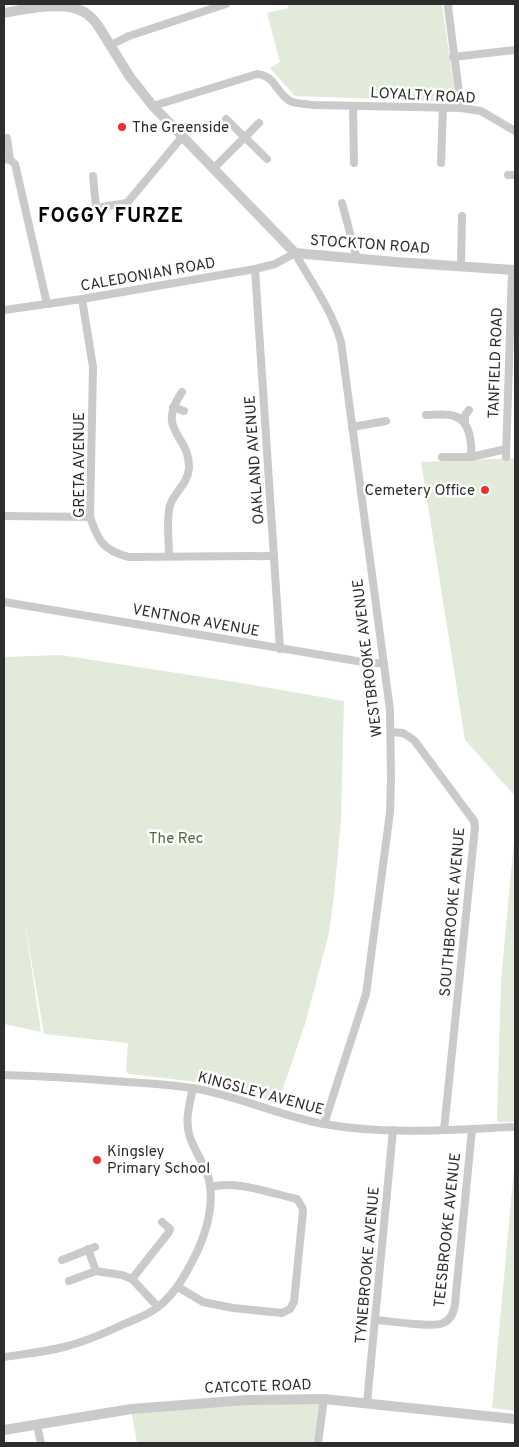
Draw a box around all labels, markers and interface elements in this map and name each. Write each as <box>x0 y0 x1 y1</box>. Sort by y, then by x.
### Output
street label: LOYALTY ROAD <box>370 84 476 109</box>
place label: The Greenside <box>132 119 229 138</box>
marker: The Greenside <box>116 121 128 133</box>
district label: FOGGY FURZE <box>38 204 184 230</box>
street label: STOCKTON ROAD <box>309 232 431 259</box>
street label: CALEDONIAN ROAD <box>79 254 217 297</box>
street label: TANFIELD ROAD <box>485 307 508 419</box>
street label: OAKLAND AVENUE <box>242 395 269 525</box>
street label: GRETA AVENUE <box>71 412 90 518</box>
place label: Cemetery Office <box>364 482 475 501</box>
marker: Cemetery Office <box>479 484 491 496</box>
street label: WESTBROOKE AVENUE <box>349 578 388 738</box>
street label: VENTNOR AVENUE <box>131 601 261 642</box>
street label: SOUTHBROOKE AVENUE <box>437 827 470 998</box>
park label: The Rec <box>149 830 203 849</box>
street label: KINGSLEY AVENUE <box>195 1068 326 1120</box>
place label: Kingsley Primary School <box>107 1143 210 1179</box>
street label: TEESBROOKE AVENUE <box>431 1152 466 1309</box>
marker: Kingsley Primary School <box>91 1154 103 1166</box>
street label: TYNEBROOKE AVENUE <box>352 1186 385 1345</box>
street label: CATCOTE ROAD <box>204 1376 312 1399</box>

